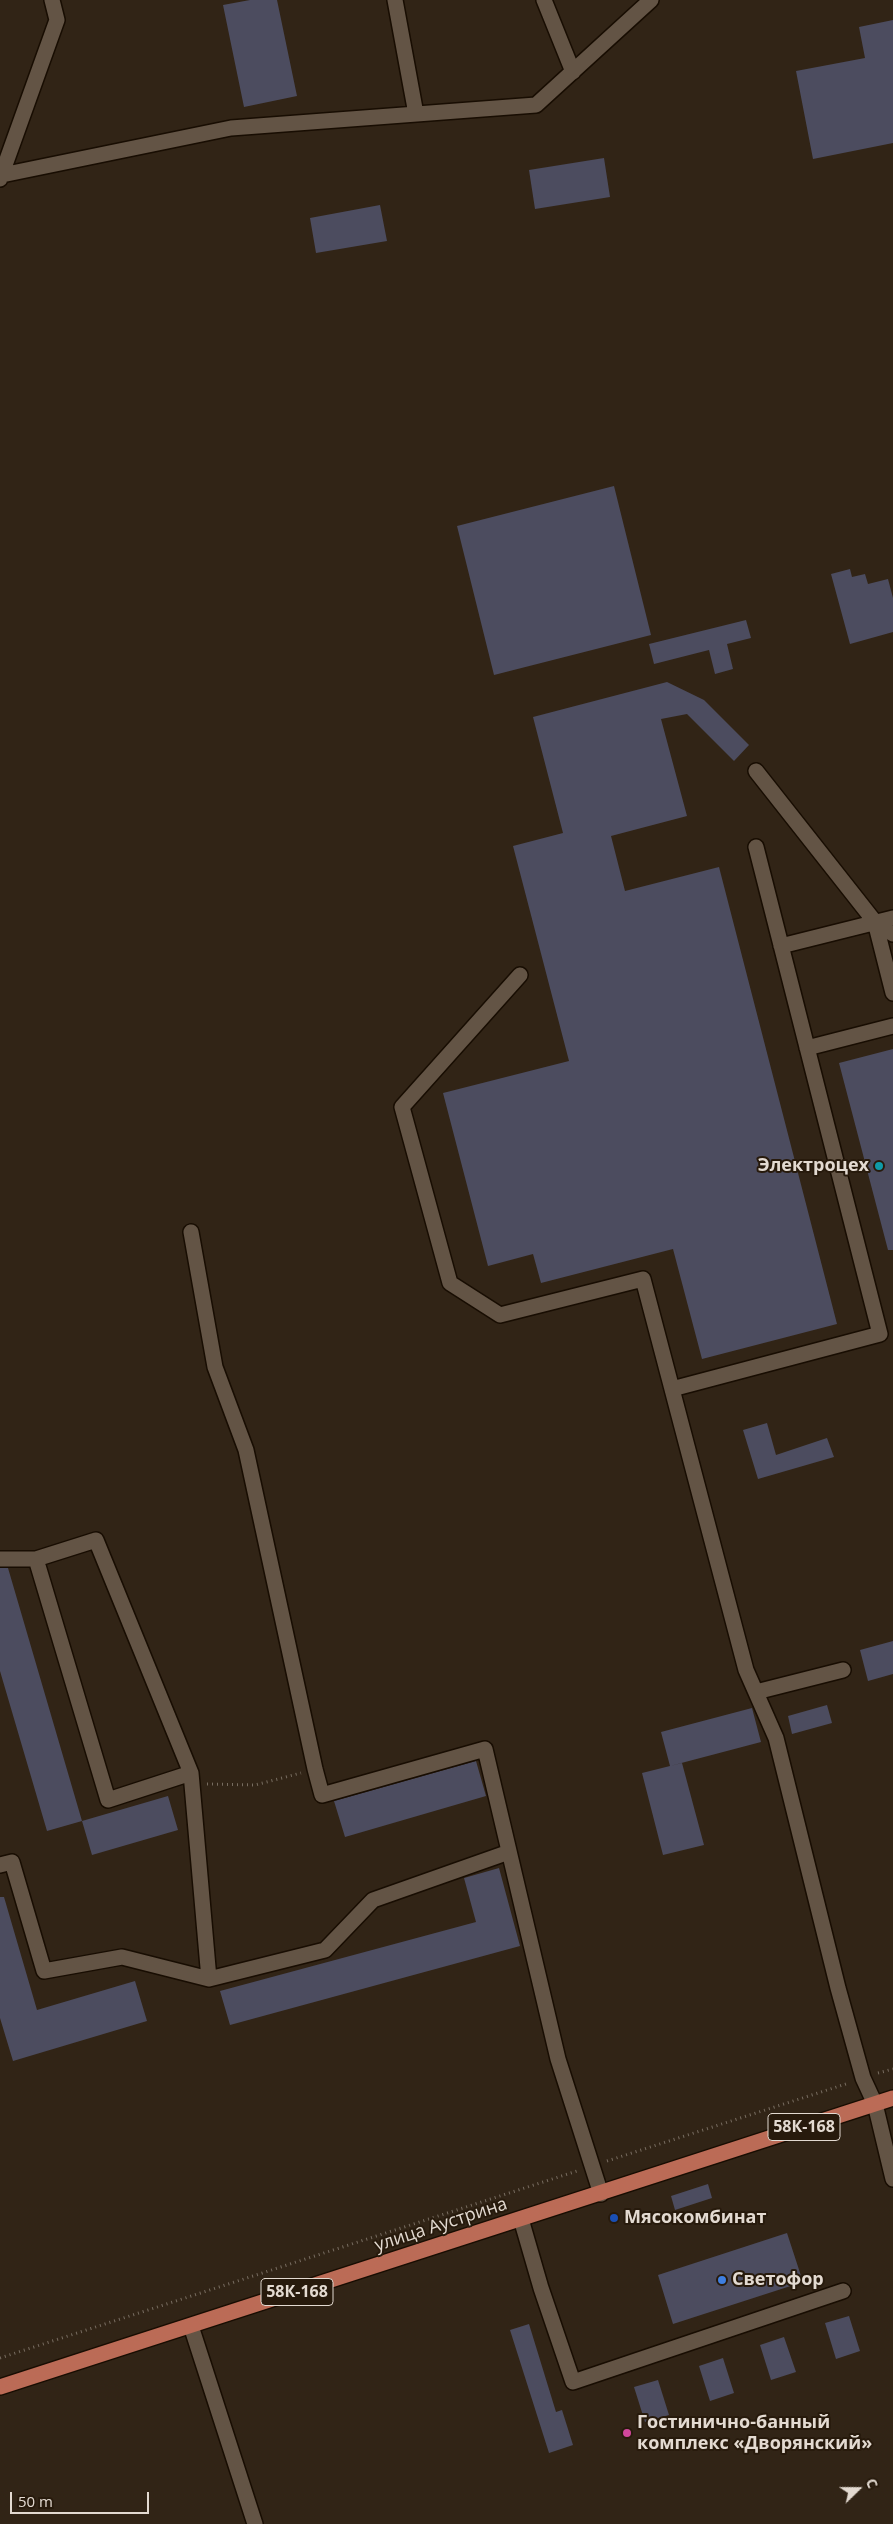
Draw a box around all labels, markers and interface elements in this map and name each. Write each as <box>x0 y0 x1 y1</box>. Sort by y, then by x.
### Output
place label: Электроцех <box>758 1155 869 1177</box>
marker: Электроцех <box>873 1160 885 1172</box>
road number: 58К-168 <box>768 2114 840 2140</box>
street label: улица Аустрина <box>372 2193 510 2257</box>
place label: Мясокомбинат <box>624 2207 766 2229</box>
marker: Мясокомбинат <box>608 2212 620 2224</box>
place label: Светофор <box>732 2269 824 2291</box>
marker: Светофор <box>716 2274 728 2286</box>
road number: 58К-168 <box>261 2278 333 2306</box>
place label: Гостинично-банный комплекс «Дворянский» <box>637 2412 872 2454</box>
marker: Гостинично-банный комплекс «Дворянский» <box>621 2427 633 2439</box>
north arrow <box>833 2464 883 2514</box>
text: С <box>862 2475 883 2491</box>
scale bar <box>12 2482 151 2514</box>
text: 50 m <box>18 2491 53 2511</box>

